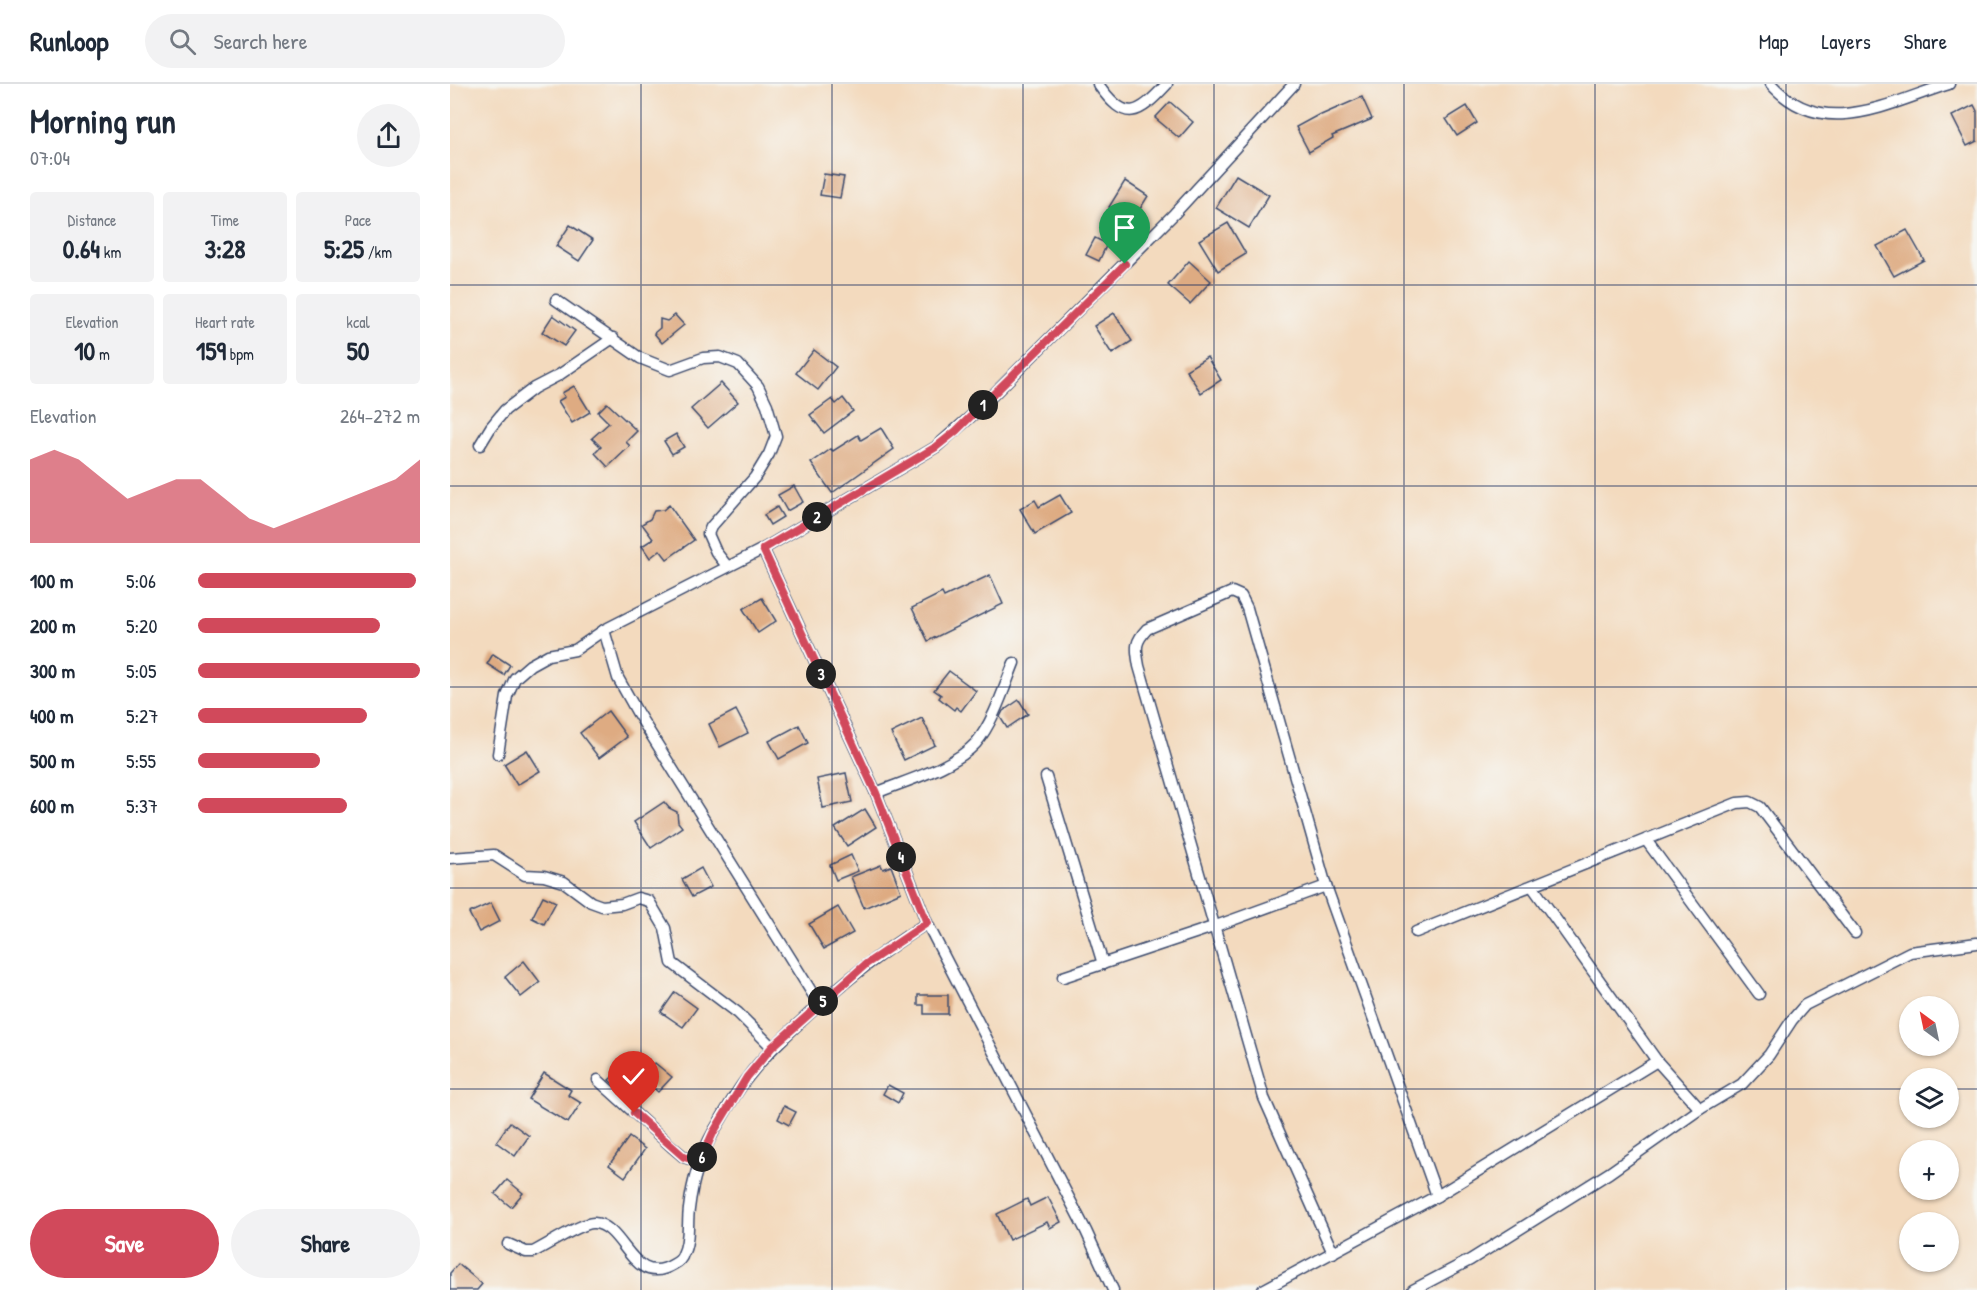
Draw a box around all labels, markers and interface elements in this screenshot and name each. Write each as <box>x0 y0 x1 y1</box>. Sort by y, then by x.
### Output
search box <box>145 14 565 68</box>
text: Runloop <box>30 22 109 60</box>
icon: search <box>166 25 199 58</box>
text: Search here <box>214 26 308 56</box>
text: Map <box>1759 27 1788 56</box>
text: Layers <box>1821 27 1871 56</box>
text: Share <box>1904 27 1947 56</box>
text: Morning run <box>30 99 176 143</box>
button: share <box>357 104 420 167</box>
text: 07:04 <box>30 144 70 171</box>
pin <box>1099 202 1150 264</box>
text: Distance <box>68 209 116 231</box>
text: Time <box>211 209 239 231</box>
text: Pace <box>345 209 371 231</box>
icon: arrive <box>1108 211 1141 244</box>
text: 0.64 <box>63 231 100 266</box>
text: 3:28 <box>204 231 246 266</box>
text: 5:25 <box>324 231 364 266</box>
text: km <box>100 241 121 263</box>
text: /km <box>364 241 392 263</box>
text: Elevation <box>65 311 119 333</box>
text: Heart rate <box>195 311 255 333</box>
text: kcal <box>346 311 370 333</box>
text: 10 <box>74 333 95 368</box>
text: 159 <box>196 333 226 368</box>
text: 50 <box>347 333 369 368</box>
text: m <box>95 343 110 365</box>
text: bpm <box>226 343 254 365</box>
pin: 1 <box>968 390 998 420</box>
text: 1 <box>980 394 986 416</box>
text: Elevation <box>30 402 96 429</box>
text: 264–272 m <box>340 402 420 429</box>
pin: 2 <box>802 502 832 532</box>
text: 2 <box>813 506 821 528</box>
text: 100 m <box>30 567 73 594</box>
text: 5:06 <box>126 567 156 594</box>
text: 200 m <box>30 612 75 639</box>
text: 5:20 <box>126 612 157 639</box>
text: 300 m <box>30 657 75 684</box>
text: 5:05 <box>126 657 157 684</box>
pin: 3 <box>806 659 836 689</box>
text: 3 <box>817 663 825 685</box>
text: 400 m <box>30 702 74 729</box>
text: 5:27 <box>126 702 158 729</box>
text: 500 m <box>30 747 75 774</box>
text: 5:55 <box>126 747 156 774</box>
text: 600 m <box>30 792 74 819</box>
text: 5:37 <box>126 792 158 819</box>
pin: 4 <box>886 842 916 872</box>
text: 4 <box>898 846 904 868</box>
pin: 5 <box>808 986 838 1016</box>
text: 5 <box>820 990 826 1012</box>
north arrow <box>1899 996 1959 1056</box>
map controls <box>1899 996 1959 1272</box>
pin <box>608 1051 659 1113</box>
icon: check <box>617 1060 650 1093</box>
button: layers <box>1899 1068 1959 1128</box>
button: + <box>1899 1140 1959 1200</box>
pin: 6 <box>687 1142 717 1172</box>
text: 6 <box>699 1146 705 1168</box>
button: Save <box>30 1209 219 1278</box>
button: Share <box>231 1209 420 1278</box>
button: − <box>1899 1212 1959 1272</box>

